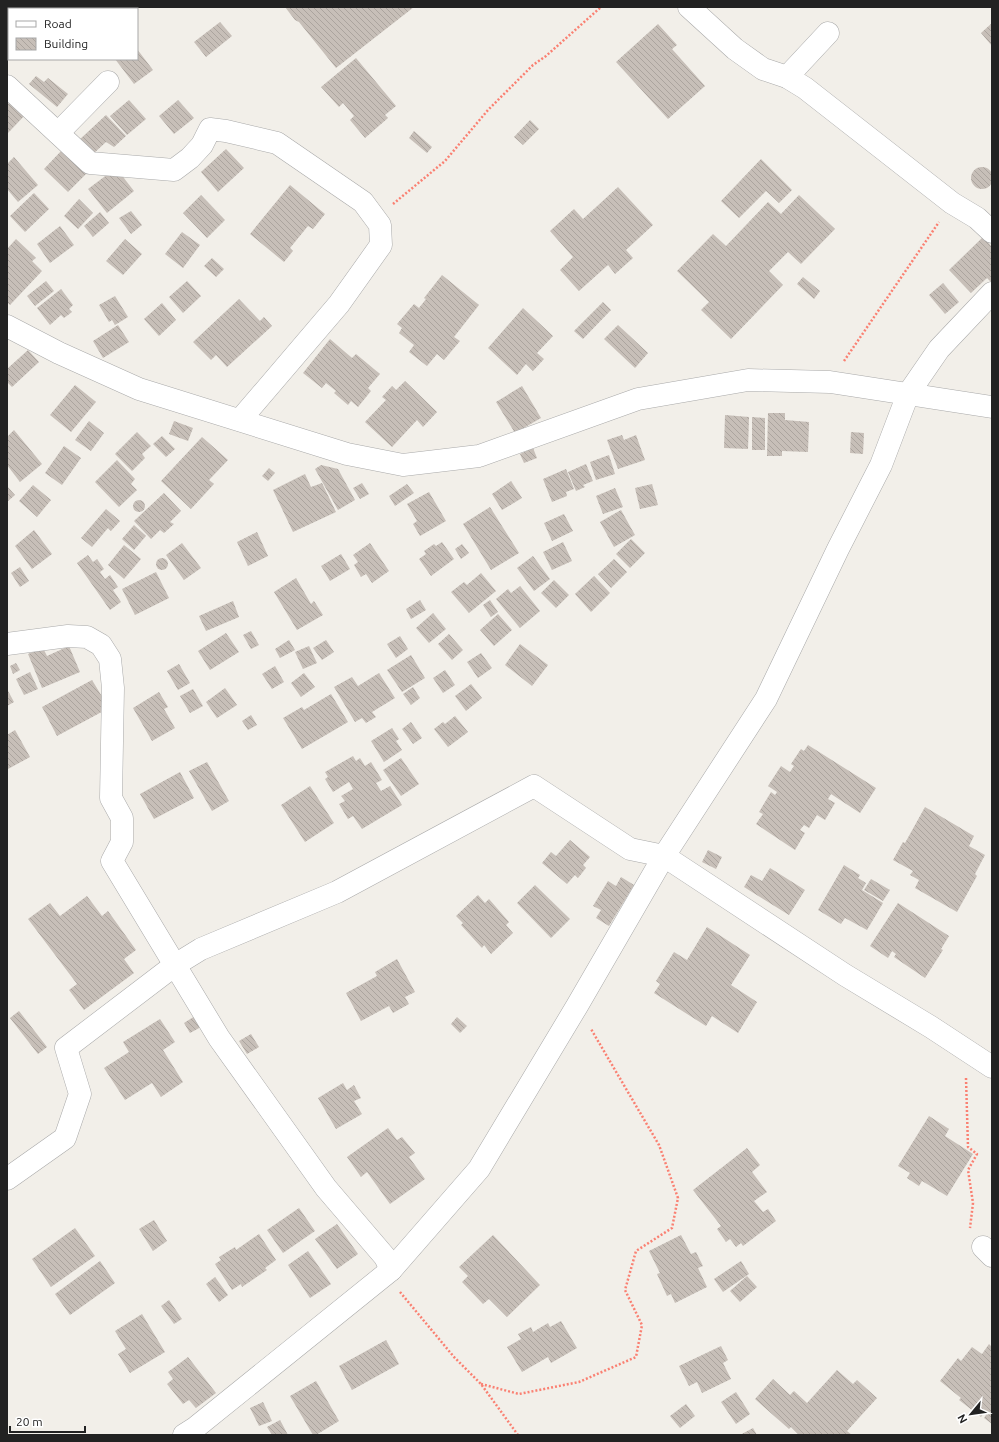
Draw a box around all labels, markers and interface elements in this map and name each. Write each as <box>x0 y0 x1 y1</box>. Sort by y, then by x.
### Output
legend <box>8 8 138 60</box>
text: Road <box>44 17 72 30</box>
text: Building <box>44 37 88 50</box>
north arrow <box>951 1394 991 1434</box>
scale bar <box>10 1408 85 1434</box>
text: N <box>955 1412 969 1425</box>
text: 20 m <box>16 1415 43 1428</box>

